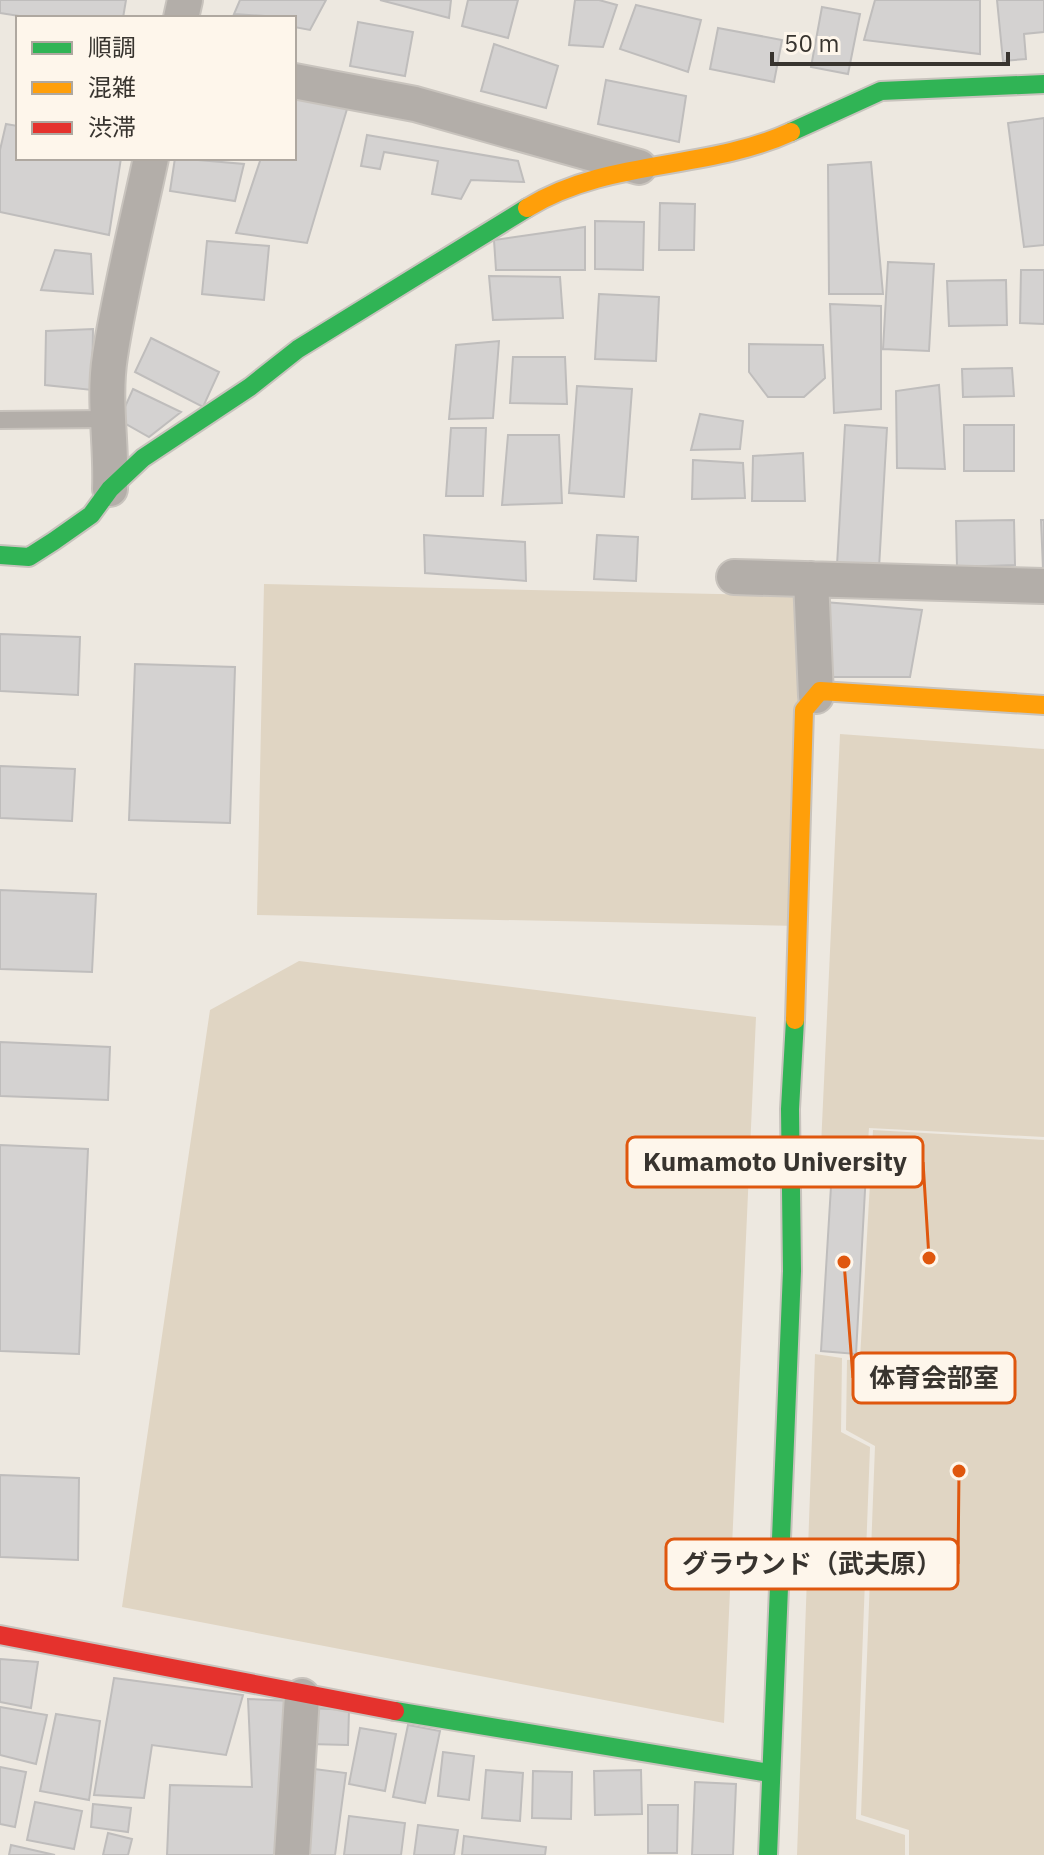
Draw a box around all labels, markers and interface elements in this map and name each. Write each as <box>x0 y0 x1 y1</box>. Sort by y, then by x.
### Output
legend <box>16 16 296 160</box>
scale bar <box>772 16 1008 66</box>
text: 50 m <box>784 27 839 59</box>
text: 順調 <box>88 31 136 63</box>
text: 混雑 <box>88 71 136 103</box>
text: 渋滞 <box>88 111 136 143</box>
callout: Kumamoto University <box>627 1137 923 1187</box>
text: Kumamoto University <box>643 1144 907 1178</box>
callout: 体育会部室 <box>853 1353 1015 1403</box>
text: 体育会部室 <box>869 1360 999 1394</box>
callout: グラウンド（武夫原） <box>666 1539 958 1589</box>
text: グラウンド（武夫原） <box>682 1546 942 1580</box>

